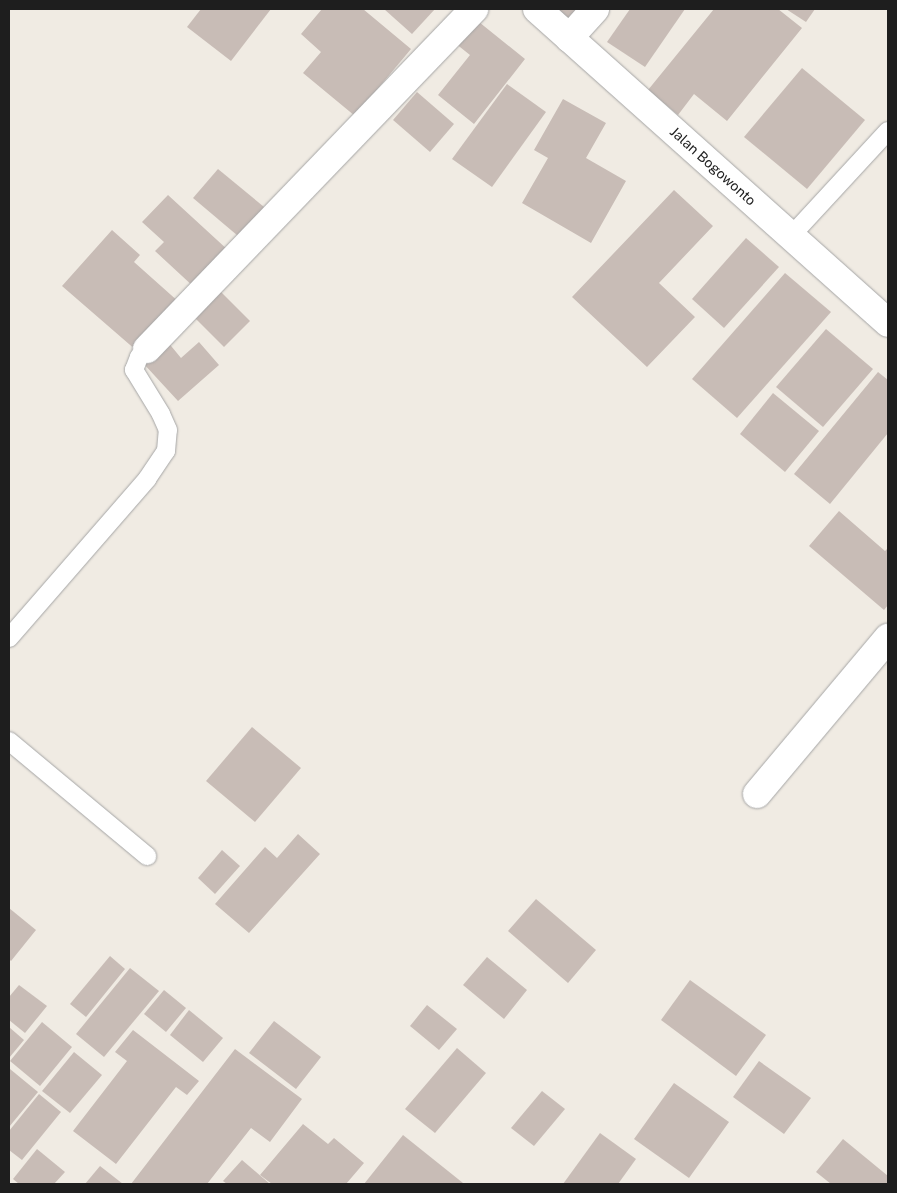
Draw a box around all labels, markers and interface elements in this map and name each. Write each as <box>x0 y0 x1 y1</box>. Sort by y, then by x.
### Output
street label: Jalan Bogowonto <box>667 123 759 209</box>

